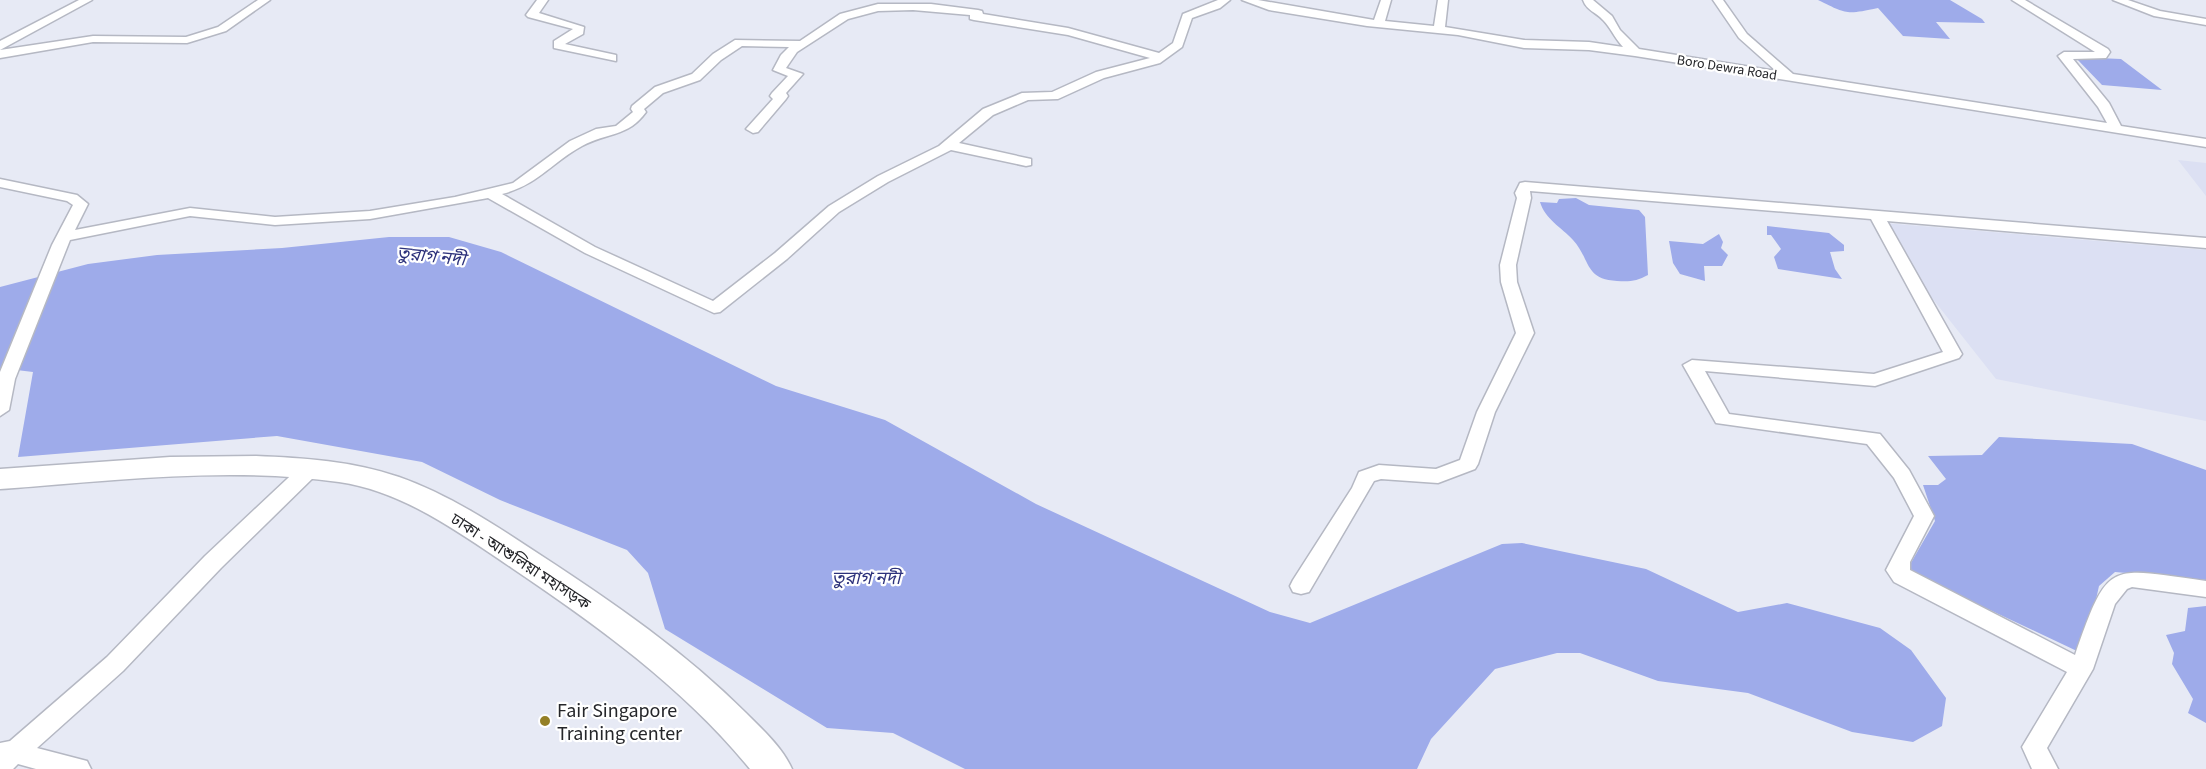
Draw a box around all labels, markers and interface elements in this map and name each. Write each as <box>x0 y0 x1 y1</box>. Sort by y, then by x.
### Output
street label: Boro Dewra Road <box>1675 50 1778 86</box>
water label: তুরাগ নদী <box>395 240 470 273</box>
street label: ঢাকা - আশুলিয়া মহাসড়ক <box>445 508 596 616</box>
water label: তুরাগ নদী <box>831 566 904 591</box>
place label: Fair Singapore Training center <box>557 697 682 748</box>
marker: Fair Singapore Training center <box>538 714 552 728</box>

